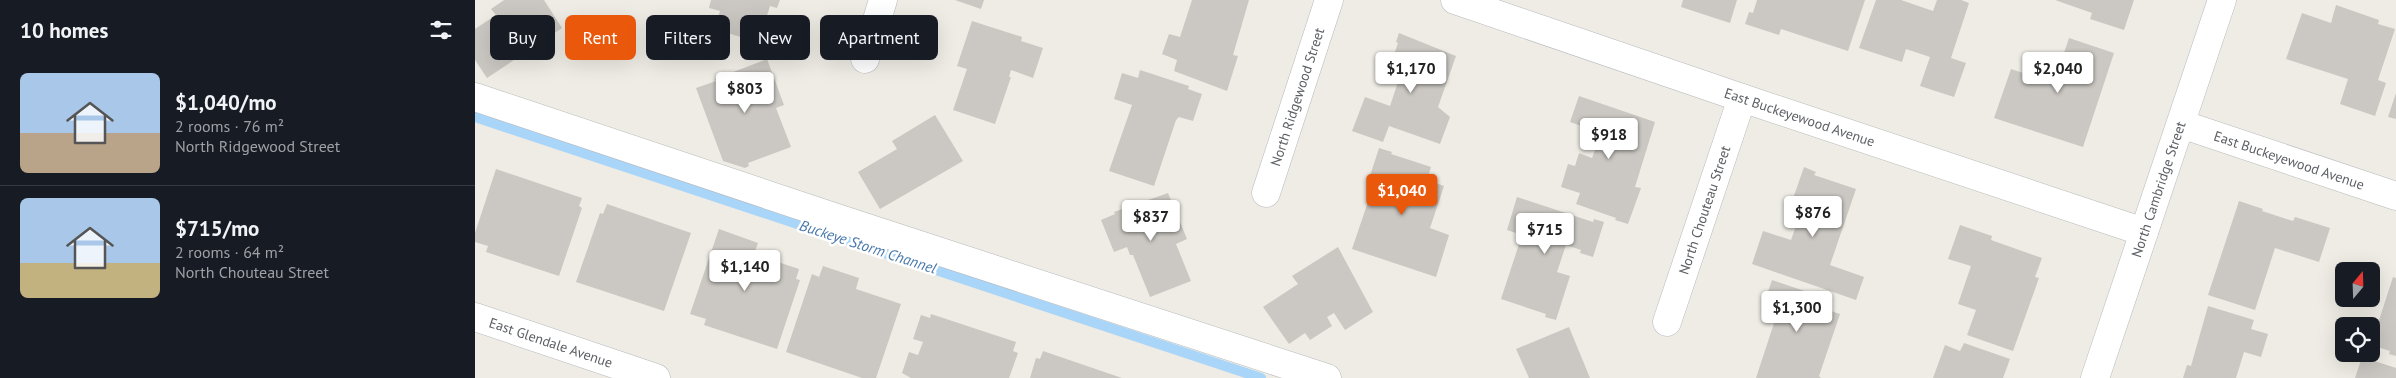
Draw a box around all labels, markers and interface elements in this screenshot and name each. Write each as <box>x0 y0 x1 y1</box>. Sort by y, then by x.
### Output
chip: Buy <box>490 15 555 60</box>
chip: Rent <box>565 15 636 60</box>
chip: Filters <box>646 15 730 60</box>
chip: New <box>740 15 810 60</box>
chip: Apartment <box>820 15 938 60</box>
icon: filters <box>427 16 455 44</box>
text: 10 homes <box>20 17 108 44</box>
street label: North Ridgewood Street <box>1266 25 1328 169</box>
pin: $1,170 <box>1370 52 1452 94</box>
pin: $2,040 <box>2017 52 2099 94</box>
text: $1,170 <box>1386 58 1436 78</box>
text: $2,040 <box>2033 58 2083 78</box>
pin: $803 <box>715 72 775 114</box>
text: $803 <box>727 78 763 98</box>
street label: East Buckeyewood Avenue <box>1722 84 1877 151</box>
text: $1,040/mo <box>175 89 277 116</box>
icon: home <box>60 93 120 153</box>
text: 2 rooms · 76 m² <box>175 116 284 136</box>
pin: $918 <box>1579 118 1639 160</box>
street label: North Cambridge Street <box>2127 119 2190 260</box>
text: $918 <box>1591 124 1627 144</box>
street label: East Buckeyewood Avenue <box>2212 127 2367 194</box>
text: North Ridgewood Street <box>175 136 340 156</box>
street label: North Chouteau Street <box>1675 143 1734 277</box>
pin: $1,040 <box>1361 174 1443 216</box>
text: $1,040 <box>1377 180 1427 200</box>
pin: $876 <box>1783 196 1843 238</box>
pin: $837 <box>1121 200 1181 242</box>
text: $876 <box>1795 202 1831 222</box>
text: $837 <box>1133 206 1169 226</box>
pin: $715 <box>1515 212 1575 255</box>
text: $715/mo <box>175 215 259 242</box>
water label: Buckeye Storm Channel <box>797 215 939 278</box>
icon: home <box>60 218 120 278</box>
text: $715 <box>1527 219 1563 239</box>
text: 2 rooms · 64 m² <box>175 242 284 262</box>
pin: $1,140 <box>704 250 786 292</box>
text: $1,140 <box>720 256 770 276</box>
text: North Chouteau Street <box>175 262 329 282</box>
north arrow <box>2335 262 2380 308</box>
map controls <box>2335 262 2380 362</box>
pin: $1,300 <box>1756 290 1838 333</box>
text: $1,300 <box>1772 297 1822 317</box>
street label: East Glendale Avenue <box>487 313 615 372</box>
button: locate <box>2335 317 2380 362</box>

